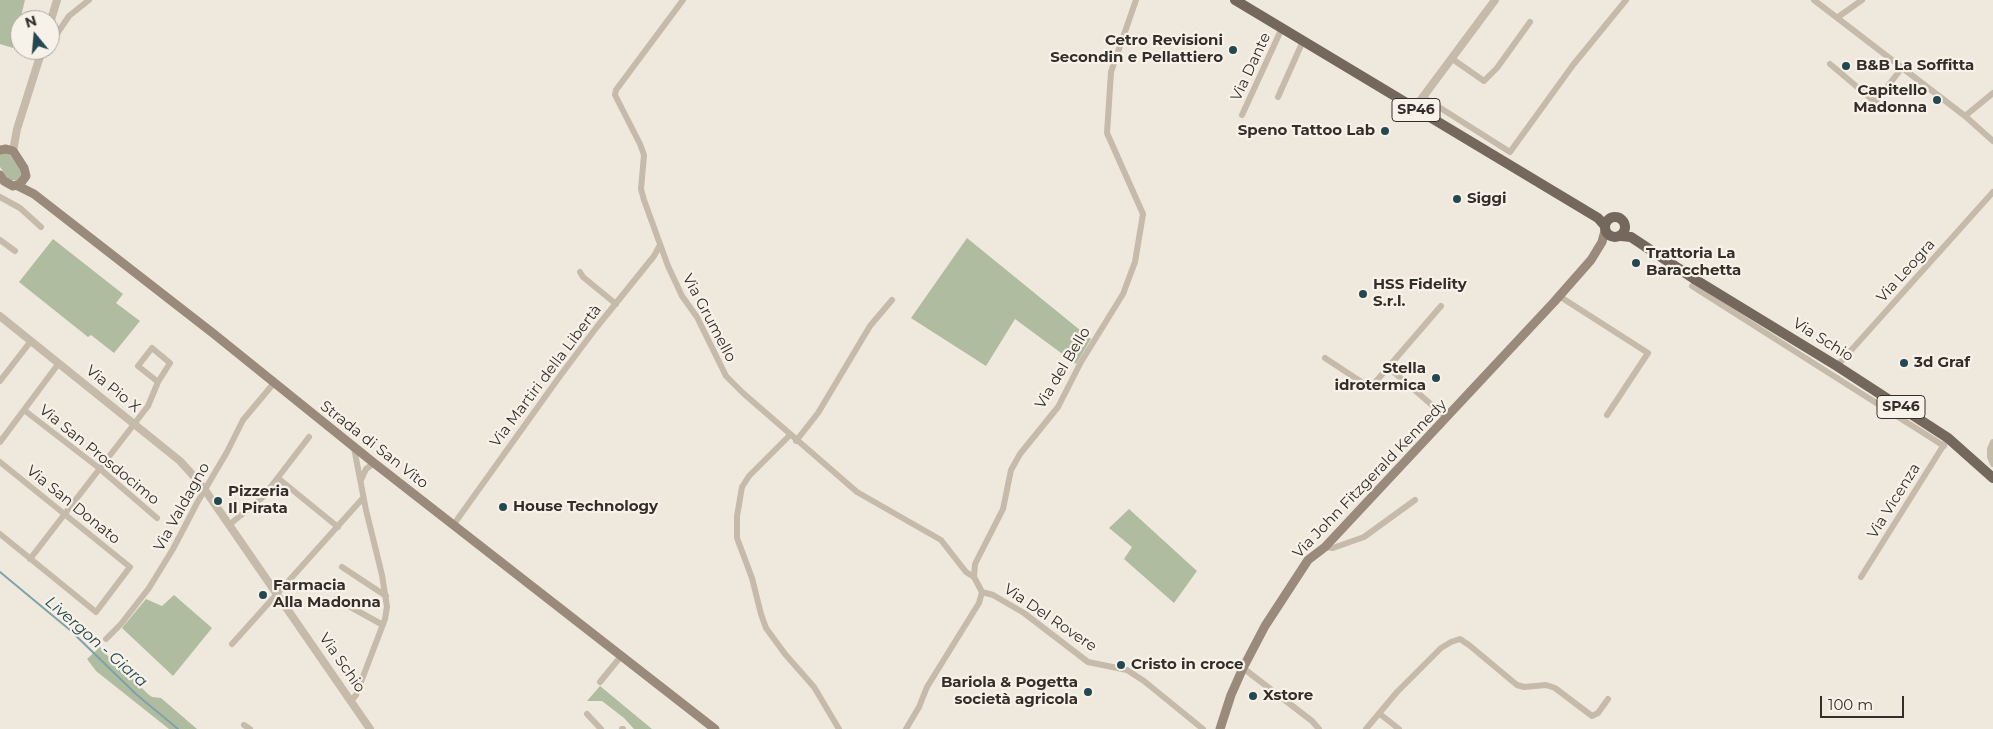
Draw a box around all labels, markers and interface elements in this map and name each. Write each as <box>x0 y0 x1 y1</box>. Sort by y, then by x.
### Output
north arrow <box>10 10 60 60</box>
text: N <box>23 11 39 32</box>
street label: Via Dante <box>1227 30 1275 104</box>
place label: Cetro Revisioni Secondin e Pellattiero <box>1050 32 1223 67</box>
marker: Cetro Revisioni Secondin e Pellattiero <box>1227 44 1239 56</box>
place label: B&B La Soffitta <box>1856 57 1974 75</box>
marker: B&B La Soffitta <box>1840 60 1852 72</box>
place label: Capitello Madonna <box>1853 82 1927 117</box>
marker: Capitello Madonna <box>1931 94 1943 106</box>
road number: SP46 <box>1392 98 1440 122</box>
place label: Speno Tattoo Lab <box>1238 122 1375 140</box>
marker: Speno Tattoo Lab <box>1379 125 1391 137</box>
place label: Siggi <box>1467 190 1507 208</box>
marker: Siggi <box>1451 193 1463 205</box>
street label: Via Leogra <box>1873 236 1939 306</box>
place label: Trattoria La Baracchetta <box>1646 245 1741 280</box>
marker: Trattoria La Baracchetta <box>1630 257 1642 269</box>
street label: Via Grumello <box>678 271 740 365</box>
place label: HSS Fidelity S.r.l. <box>1373 276 1467 311</box>
marker: HSS Fidelity S.r.l. <box>1357 288 1369 300</box>
street label: Via Martiri della Libertà <box>487 301 605 451</box>
street label: Via Schio <box>1789 314 1857 366</box>
street label: Via del Bello <box>1032 324 1094 412</box>
place label: 3d Graf <box>1914 354 1970 372</box>
marker: 3d Graf <box>1898 357 1910 369</box>
place label: Stella idrotermica <box>1334 360 1426 395</box>
street label: Via Pio X <box>82 362 144 416</box>
marker: Stella idrotermica <box>1430 372 1442 384</box>
street label: Via John Fitzgerald Kennedy <box>1289 396 1451 562</box>
road number: SP46 <box>1877 396 1925 418</box>
street label: Strada di San Vito <box>316 397 432 493</box>
street label: Via San Prosdocimo <box>35 401 163 509</box>
street label: Via Valdagno <box>150 460 214 554</box>
street label: Via Vicenza <box>1864 460 1924 542</box>
street label: Via San Donato <box>23 462 123 548</box>
place label: Pizzeria Il Pirata <box>228 483 289 518</box>
marker: Pizzeria Il Pirata <box>212 495 224 507</box>
place label: House Technology <box>513 498 658 516</box>
marker: House Technology <box>497 501 509 513</box>
place label: Farmacia Alla Madonna <box>273 577 381 612</box>
street label: Via Del Rovere <box>1000 580 1100 656</box>
marker: Farmacia Alla Madonna <box>257 589 269 601</box>
water label: Livergon - Giara <box>41 592 151 692</box>
street label: Via Schio <box>315 630 369 696</box>
place label: Cristo in croce <box>1131 656 1243 674</box>
marker: Cristo in croce <box>1115 659 1127 671</box>
place label: Bariola & Pogetta società agricola <box>941 674 1078 709</box>
marker: Bariola & Pogetta società agricola <box>1082 686 1094 698</box>
scale bar <box>1823 686 1907 718</box>
place label: Xstore <box>1263 687 1313 705</box>
marker: Xstore <box>1247 690 1259 702</box>
text: 100 m <box>1828 695 1873 714</box>

